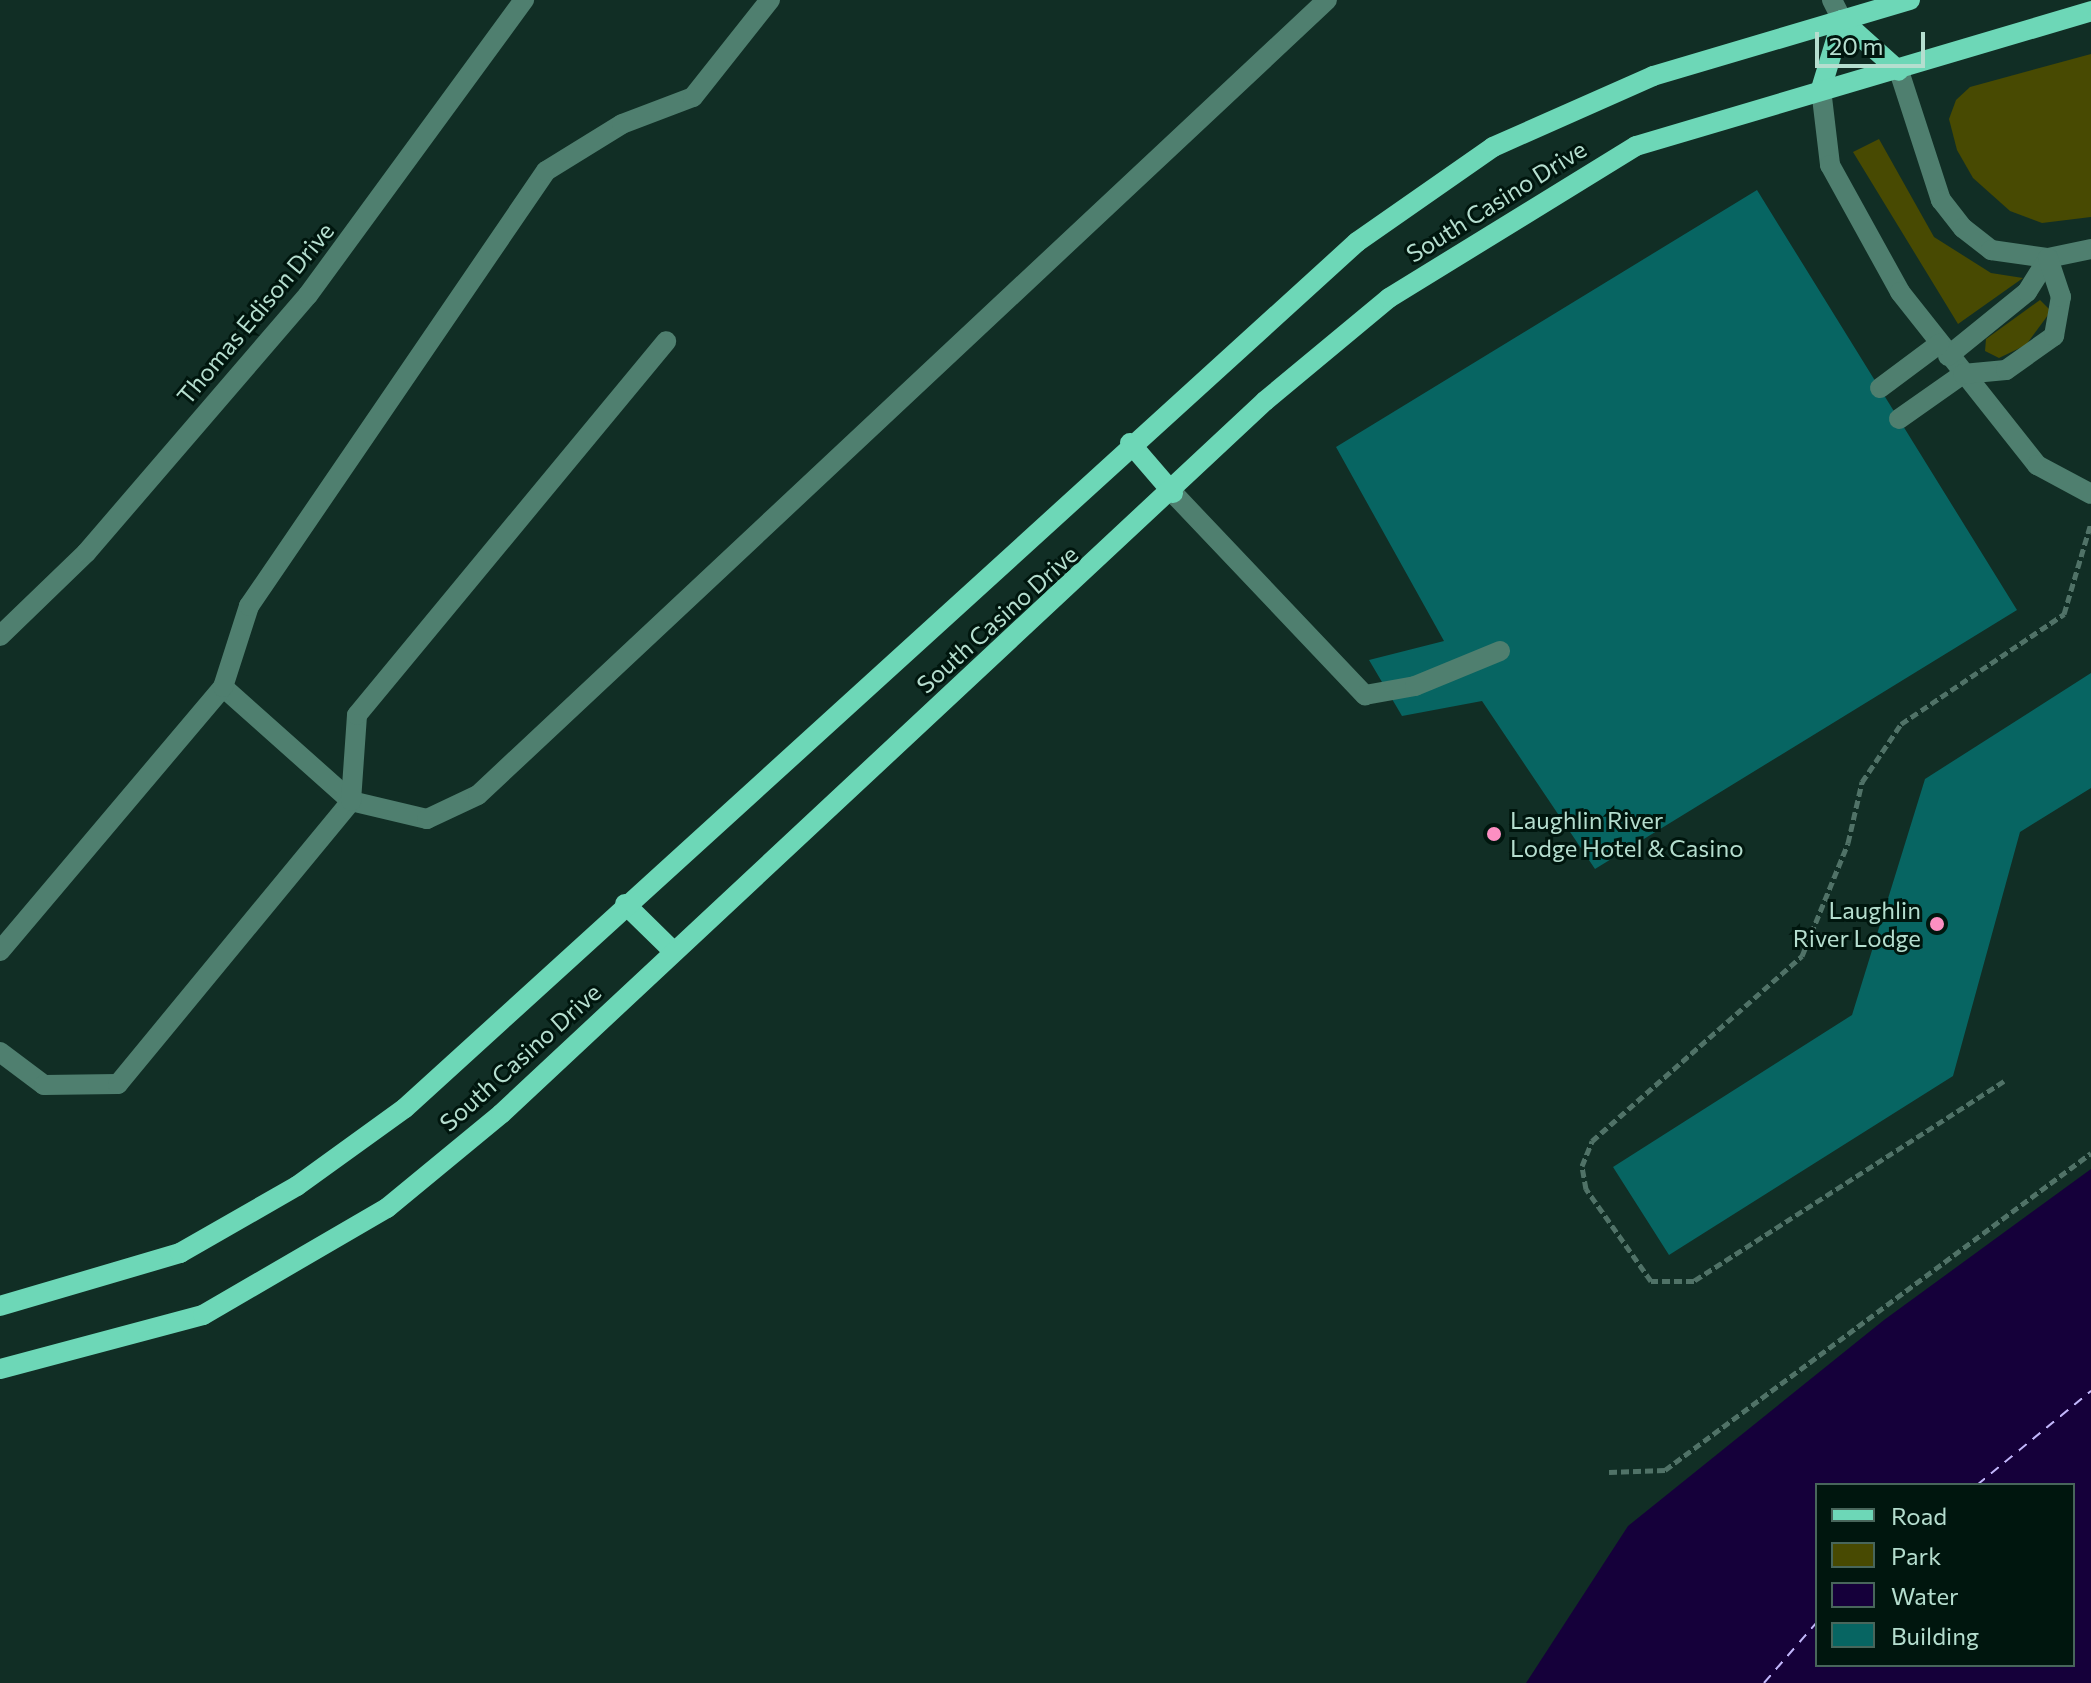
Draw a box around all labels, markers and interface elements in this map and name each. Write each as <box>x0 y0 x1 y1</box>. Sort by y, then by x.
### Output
scale bar <box>1819 16 1929 66</box>
text: 20 m <box>1829 31 1883 60</box>
street label: South Casino Drive <box>1401 134 1591 268</box>
street label: Thomas Edison Drive <box>171 216 339 410</box>
street label: South Casino Drive <box>911 539 1083 699</box>
place label: Laughlin River Lodge Hotel & Casino <box>1510 806 1744 862</box>
marker: Laughlin River Lodge Hotel & Casino <box>1485 825 1503 843</box>
place label: Laughlin River Lodge <box>1793 896 1921 952</box>
marker: Laughlin River Lodge <box>1928 915 1946 933</box>
street label: South Casino Drive <box>434 977 606 1137</box>
legend <box>1815 1483 2075 1667</box>
text: Road <box>1891 1501 1947 1530</box>
text: Park <box>1891 1541 1941 1570</box>
text: Water <box>1891 1581 1959 1610</box>
text: Building <box>1891 1621 1979 1650</box>

